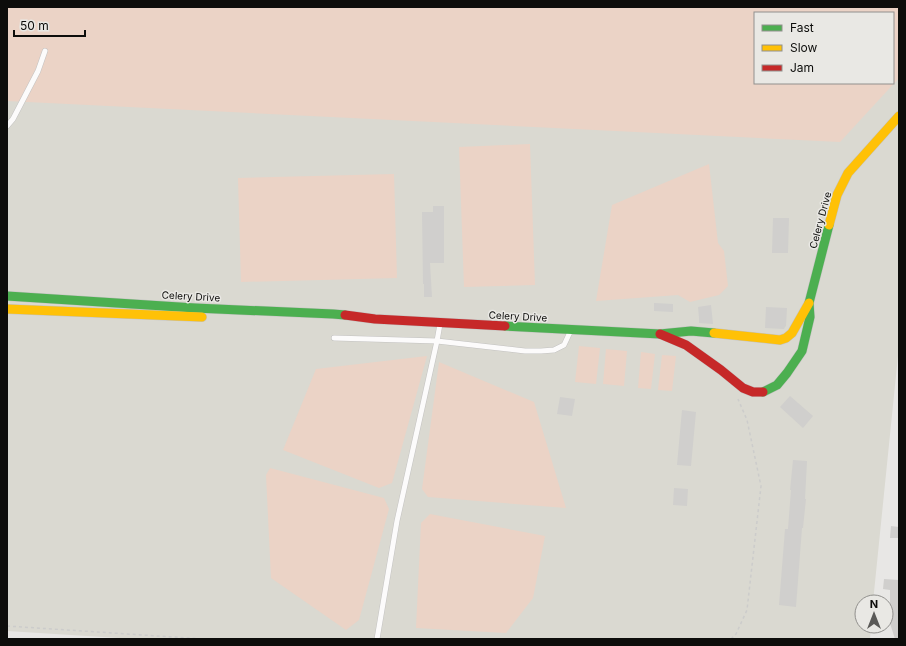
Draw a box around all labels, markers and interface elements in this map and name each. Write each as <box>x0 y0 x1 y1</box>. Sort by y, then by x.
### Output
scale bar <box>14 12 85 38</box>
legend <box>754 12 894 84</box>
text: 50 m <box>20 18 49 33</box>
text: Fast <box>790 20 814 35</box>
text: Slow <box>790 40 818 55</box>
text: Jam <box>790 60 814 75</box>
street label: Celery Drive <box>807 190 833 250</box>
street label: Celery Drive <box>161 288 221 304</box>
street label: Celery Drive <box>488 308 548 324</box>
north arrow <box>854 594 894 634</box>
text: N <box>870 597 878 611</box>

